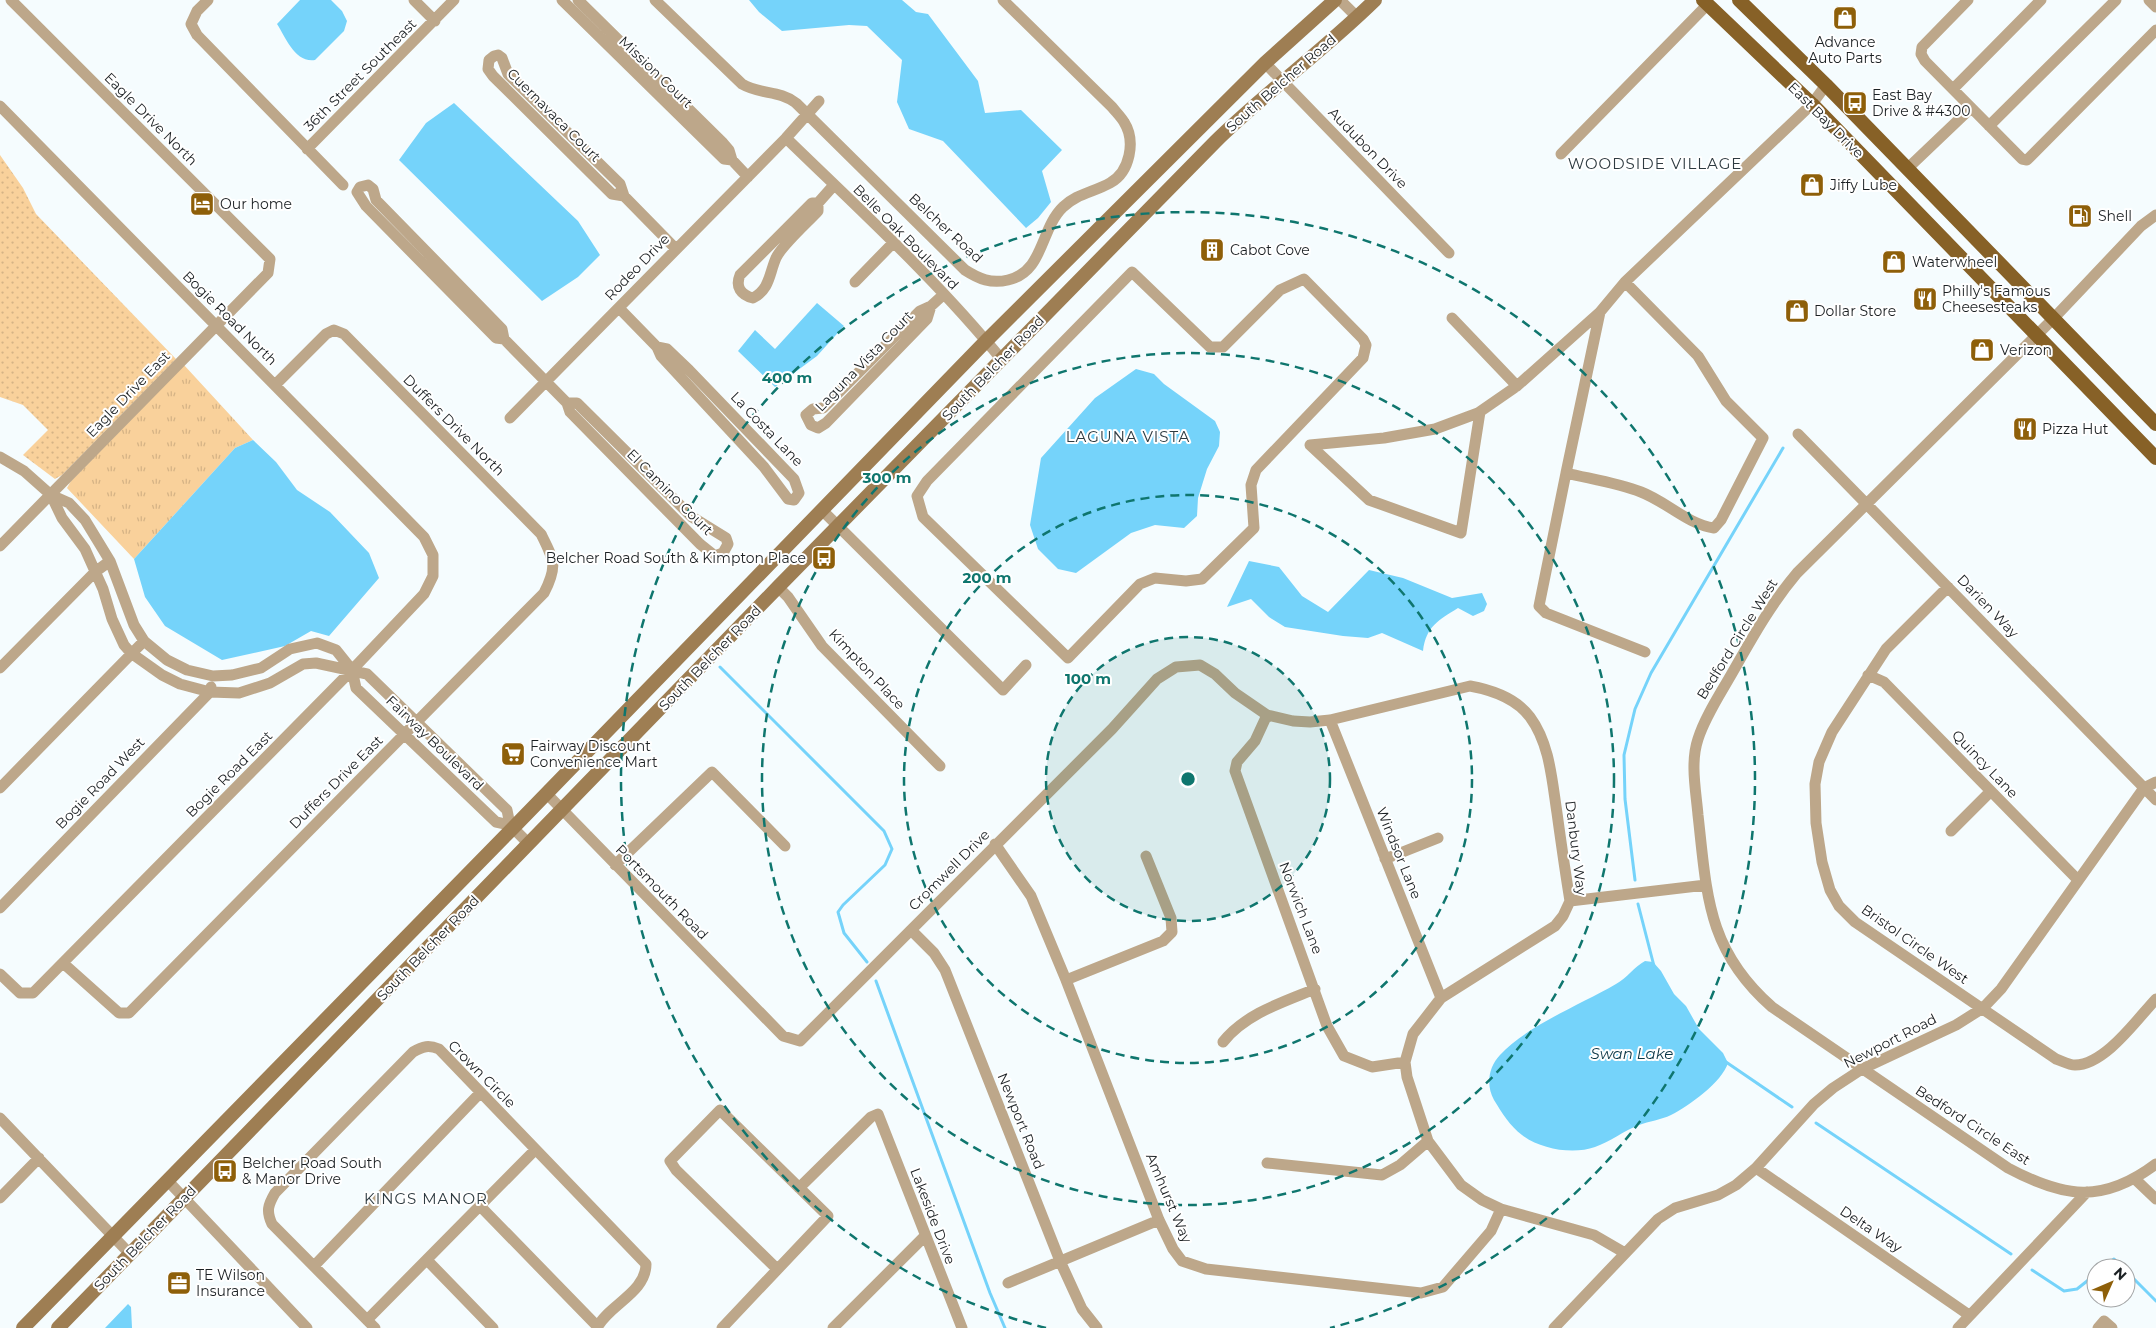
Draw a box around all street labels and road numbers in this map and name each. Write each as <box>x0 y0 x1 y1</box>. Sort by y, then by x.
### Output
street label: 36th Street Southeast <box>300 15 420 135</box>
street label: South Belcher Road <box>1222 30 1340 136</box>
street label: Mission Court <box>615 32 697 112</box>
street label: Cuernavaca Court <box>503 64 605 166</box>
street label: Eagle Drive North <box>101 69 201 169</box>
street label: East Bay Drive <box>1784 78 1868 162</box>
street label: Audubon Drive <box>1325 104 1411 192</box>
street label: Belle Oak Boulevard <box>849 180 963 294</box>
street label: Belcher Road <box>905 189 987 267</box>
street label: Rodeo Drive <box>601 230 673 304</box>
street label: Bogie Road North <box>179 267 281 369</box>
street label: Laguna Vista Court <box>811 306 917 415</box>
street label: South Belcher Road <box>938 311 1048 425</box>
street label: Eagle Drive East <box>82 347 174 441</box>
street label: Duffers Drive North <box>399 370 509 480</box>
street label: La Costa Lane <box>727 388 807 470</box>
street label: El Camino Court <box>623 445 717 539</box>
street label: Darien Way <box>1953 571 2023 642</box>
street label: Bedford Circle West <box>1693 575 1782 703</box>
street label: South Belcher Road <box>655 601 765 715</box>
street label: Kimpton Place <box>825 625 909 713</box>
street label: Fairway Boulevard <box>382 692 488 794</box>
street label: Quincy Lane <box>1948 726 2022 802</box>
street label: Bogie Road East <box>182 727 276 821</box>
street label: Duffers Drive East <box>285 731 387 833</box>
street label: Bogie Road West <box>52 733 149 833</box>
street label: Danbury Way <box>1561 800 1591 897</box>
street label: Windsor Lane <box>1372 804 1426 902</box>
street label: Cromwell Drive <box>905 826 993 914</box>
street label: Portsmouth Road <box>612 841 712 943</box>
street label: Norwich Lane <box>1275 859 1327 957</box>
street label: South Belcher Road <box>373 891 483 1005</box>
street label: Bristol Circle West <box>1858 900 1972 988</box>
street label: Newport Road <box>1840 1010 1940 1072</box>
street label: Crown Circle <box>444 1036 520 1112</box>
street label: Newport Road <box>994 1070 1048 1172</box>
street label: Bedford Circle East <box>1912 1081 2034 1169</box>
street label: Amhurst Way <box>1142 1150 1196 1246</box>
street label: Lakeside Drive <box>906 1165 960 1267</box>
street label: South Belcher Road <box>90 1181 200 1295</box>
street label: Delta Way <box>1836 1202 1906 1257</box>

